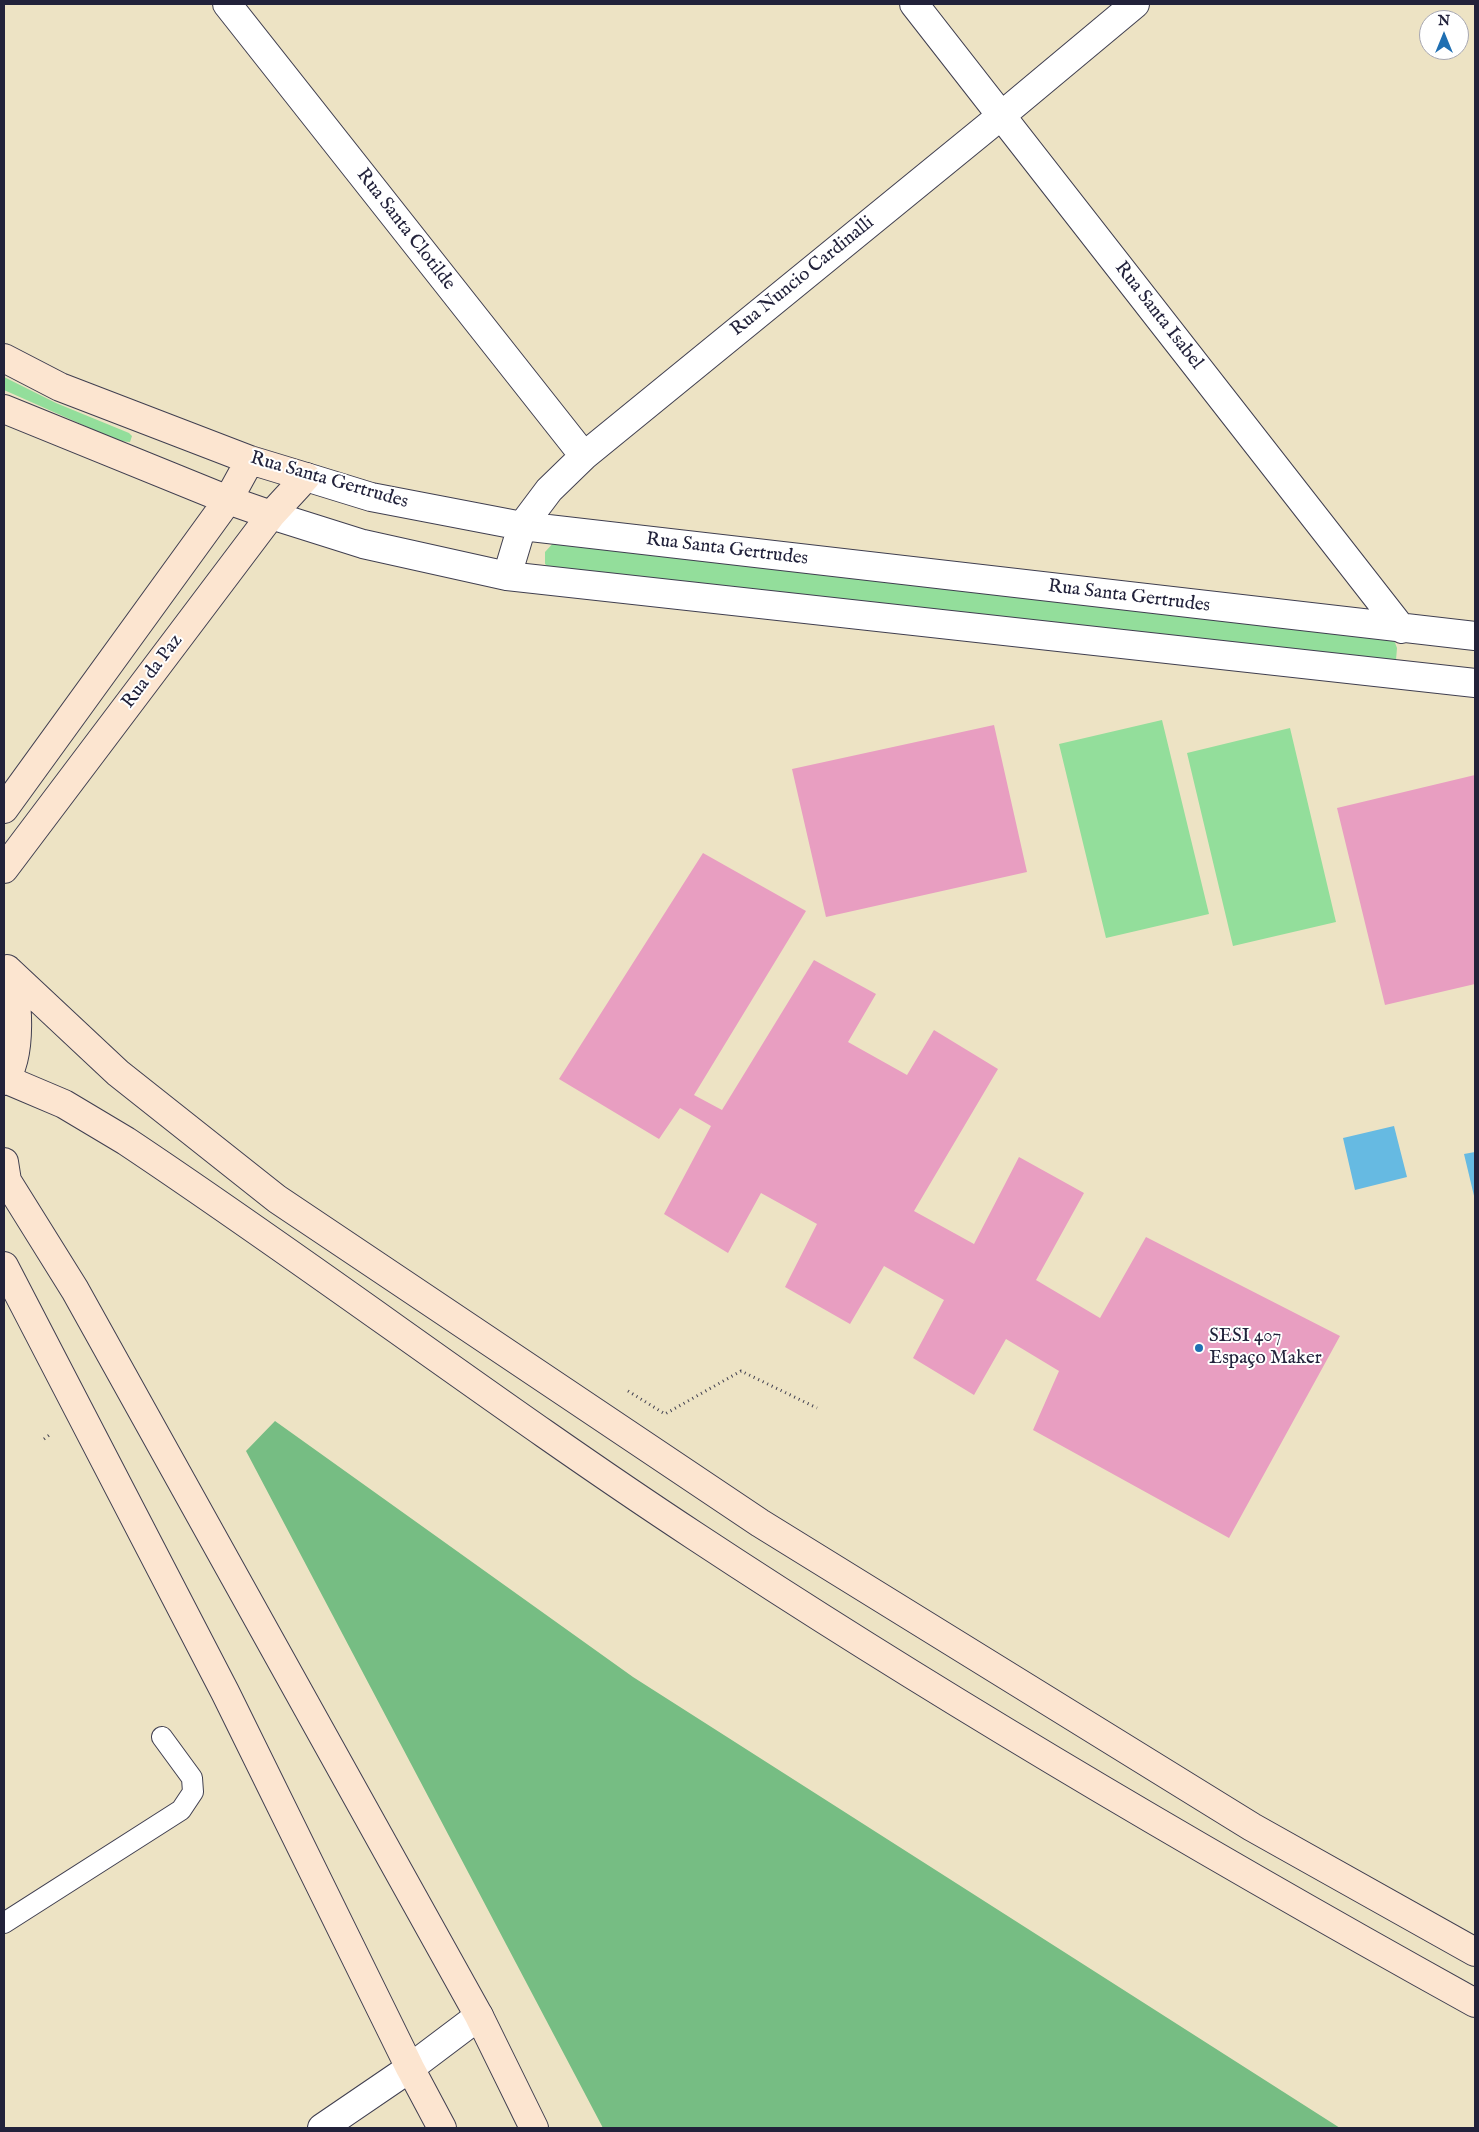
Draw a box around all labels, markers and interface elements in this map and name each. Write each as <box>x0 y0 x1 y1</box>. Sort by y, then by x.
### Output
north arrow <box>1419 10 1469 60</box>
text: N <box>1438 12 1450 30</box>
street label: Rua Santa Clotilde <box>350 165 460 295</box>
street label: Rua Nuncio Cardinalli <box>727 212 879 342</box>
street label: Rua Santa Isabel <box>1109 258 1207 374</box>
street label: Rua Santa Gertrudes <box>247 448 411 514</box>
street label: Rua Santa Gertrudes <box>645 529 809 571</box>
street label: Rua Santa Gertrudes <box>1047 576 1211 618</box>
street label: Rua da Paz <box>118 630 188 714</box>
place label: SESI 407 Espaço Maker <box>1209 1326 1322 1370</box>
marker: SESI 407 Espaço Maker <box>1193 1342 1205 1354</box>

